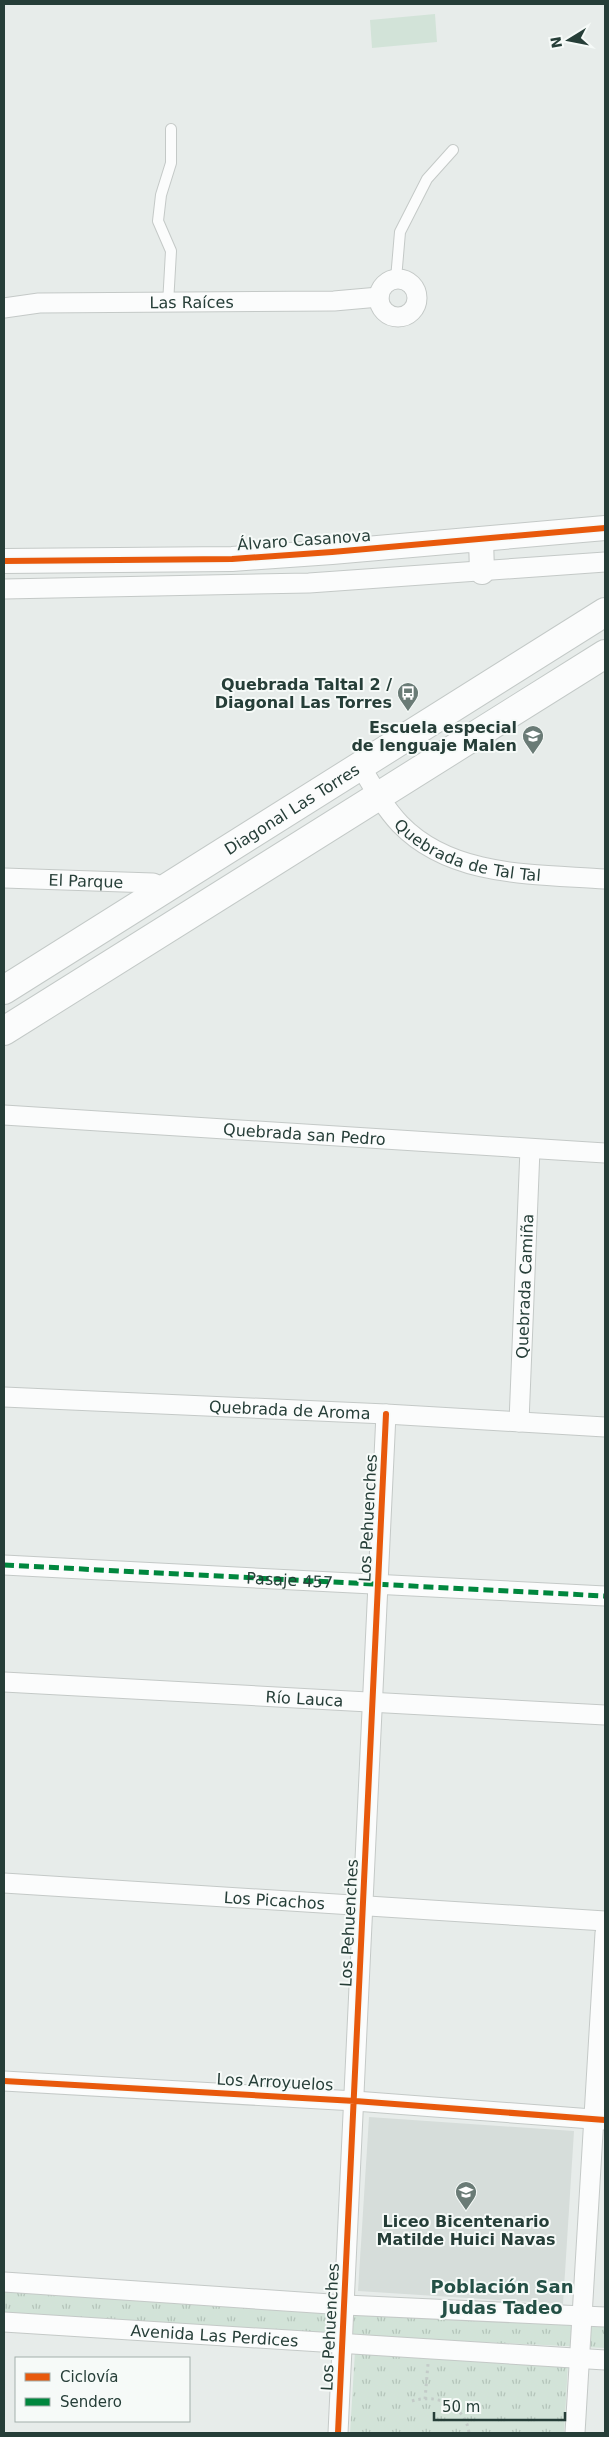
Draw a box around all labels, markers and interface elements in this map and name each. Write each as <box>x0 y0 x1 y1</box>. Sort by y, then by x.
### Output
north arrow <box>544 15 594 65</box>
text: N <box>547 35 565 49</box>
street label: Las Raíces <box>149 292 234 312</box>
street label: Álvaro Casanova <box>236 526 372 554</box>
place label: Quebrada Taltal 2 / Diagonal Las Torres <box>215 675 392 712</box>
bus stop icon: Quebrada Taltal 2 / Diagonal Las Torres <box>396 681 420 712</box>
place label: Escuela especial de lenguaje Malen <box>351 718 517 755</box>
school or university icon: Escuela especial de lenguaje Malen <box>521 724 545 755</box>
street label: Diagonal Las Torres <box>221 759 363 858</box>
street label: Quebrada de Tal Tal <box>391 815 542 885</box>
street label: El Parque <box>48 870 124 891</box>
street label: Quebrada san Pedro <box>223 1119 386 1149</box>
street label: Quebrada Camiña <box>512 1213 537 1359</box>
street label: Quebrada de Aroma <box>209 1397 371 1423</box>
street label: Los Pehuenches <box>355 1454 381 1582</box>
street label: Pasaje 457 <box>246 1568 333 1591</box>
street label: Río Lauca <box>265 1687 344 1710</box>
street label: Los Pehuenches <box>336 1859 362 1987</box>
street label: Los Picachos <box>223 1887 326 1913</box>
street label: Los Arroyuelos <box>216 2069 334 2095</box>
school or university icon: Liceo Bicentenario Matilde Huici Navas <box>454 2180 478 2211</box>
place label: Liceo Bicentenario Matilde Huici Navas <box>377 2212 555 2249</box>
street label: Los Pehuenches <box>317 2263 343 2391</box>
district label: Población San Judas Tadeo <box>431 2276 573 2318</box>
street label: Avenida Las Perdices <box>130 2321 299 2350</box>
legend <box>15 2357 190 2422</box>
text: Ciclovía <box>60 2368 118 2386</box>
scale bar <box>434 2390 565 2422</box>
text: Sendero <box>60 2393 122 2411</box>
text: 50 m <box>442 2398 480 2416</box>

